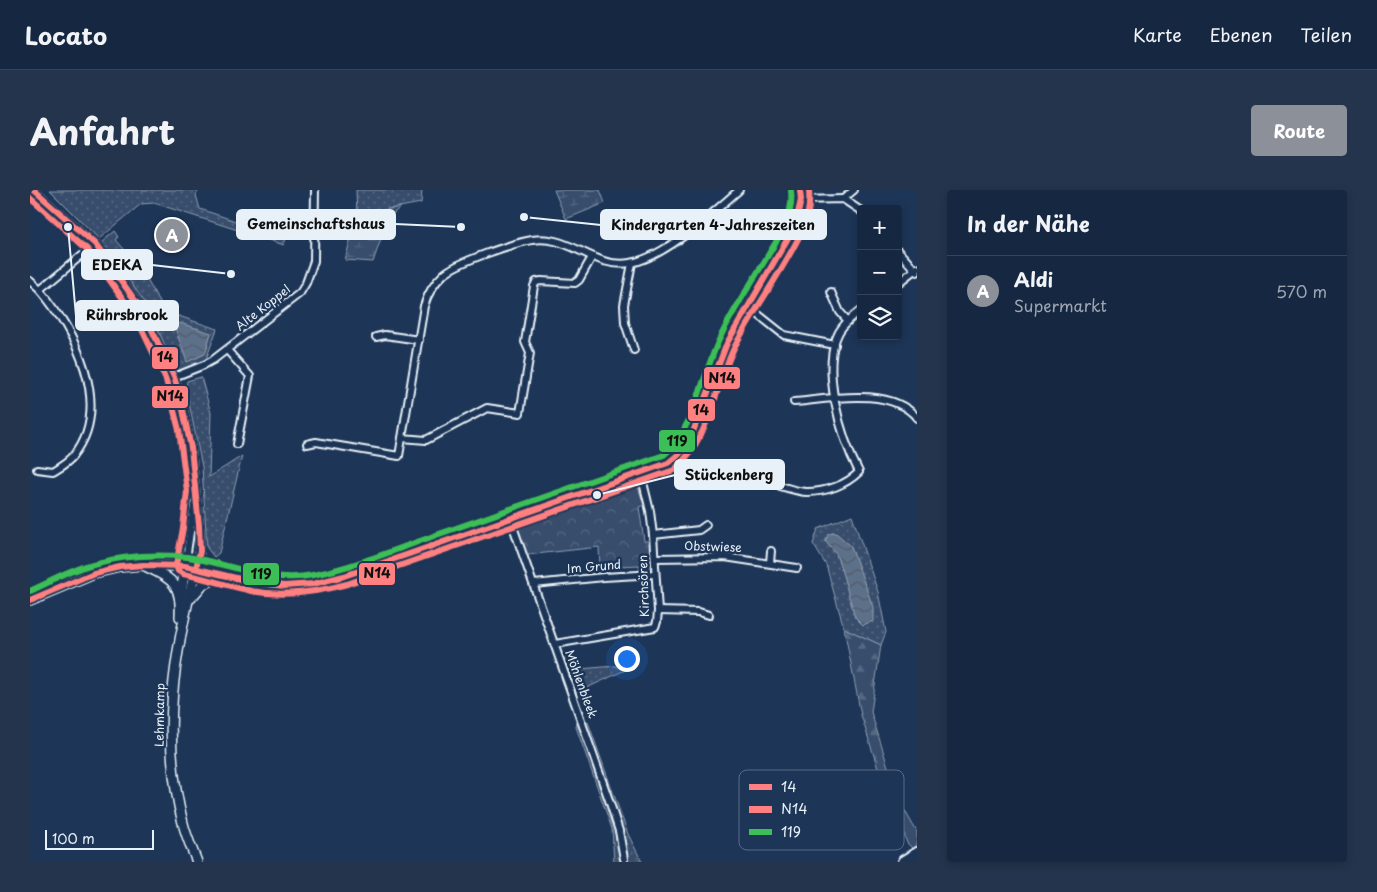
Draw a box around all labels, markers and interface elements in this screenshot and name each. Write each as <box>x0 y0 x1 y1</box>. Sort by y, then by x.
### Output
text: Locato <box>25 17 107 53</box>
text: Karte <box>1133 21 1182 48</box>
text: Ebenen <box>1210 21 1273 48</box>
text: Teilen <box>1301 21 1352 48</box>
text: Anfahrt <box>30 104 175 157</box>
button: Route <box>1251 105 1347 156</box>
map controls <box>857 205 902 340</box>
button: + <box>857 205 902 250</box>
text: In der Nähe <box>967 207 1089 239</box>
callout: Gemeinschaftshaus <box>237 210 395 239</box>
callout: Kindergarten 4-Jahreszeiten <box>601 210 826 239</box>
text: Gemeinschaftshaus <box>247 213 385 234</box>
text: Kindergarten 4-Jahreszeiten <box>611 214 815 235</box>
pin: A <box>156 216 188 254</box>
callout: EDEKA <box>82 250 152 279</box>
button: − <box>857 250 902 295</box>
text: EDEKA <box>92 254 142 275</box>
text: Aldi <box>1014 265 1053 293</box>
text: A <box>977 279 989 303</box>
text: 570 m <box>1276 279 1327 303</box>
street label: Alte Koppel <box>231 280 294 334</box>
text: Supermarkt <box>1014 293 1107 317</box>
button: layers <box>857 295 902 340</box>
callout: Rührsbrook <box>76 301 178 330</box>
text: Rührsbrook <box>86 304 168 325</box>
line badge: 14 <box>151 346 179 370</box>
text: 14 <box>157 346 174 367</box>
line badge: N14 <box>703 366 741 390</box>
text: N14 <box>708 367 736 388</box>
line badge: N14 <box>151 385 189 409</box>
text: N14 <box>156 385 184 406</box>
line badge: 14 <box>687 398 716 422</box>
text: 14 <box>693 399 710 420</box>
line badge: 119 <box>658 429 696 453</box>
text: 119 <box>666 430 688 451</box>
callout: Stückenberg <box>675 460 784 489</box>
text: Stückenberg <box>685 464 773 485</box>
street label: Obstwiese <box>684 536 743 556</box>
street label: Im Grund <box>566 555 622 577</box>
street label: Kirchsören <box>633 555 653 617</box>
line badge: 119 <box>242 562 280 586</box>
line badge: N14 <box>358 562 396 586</box>
text: N14 <box>363 562 391 583</box>
text: 119 <box>250 563 272 584</box>
your location <box>614 646 640 672</box>
street label: Möhlenbleek <box>561 647 603 720</box>
street label: Lehmkamp <box>149 683 169 747</box>
legend <box>739 770 904 850</box>
text: 14 <box>781 776 797 797</box>
text: N14 <box>781 798 808 819</box>
text: 119 <box>781 821 801 842</box>
scale bar <box>45 827 154 850</box>
text: 100 m <box>52 828 95 849</box>

